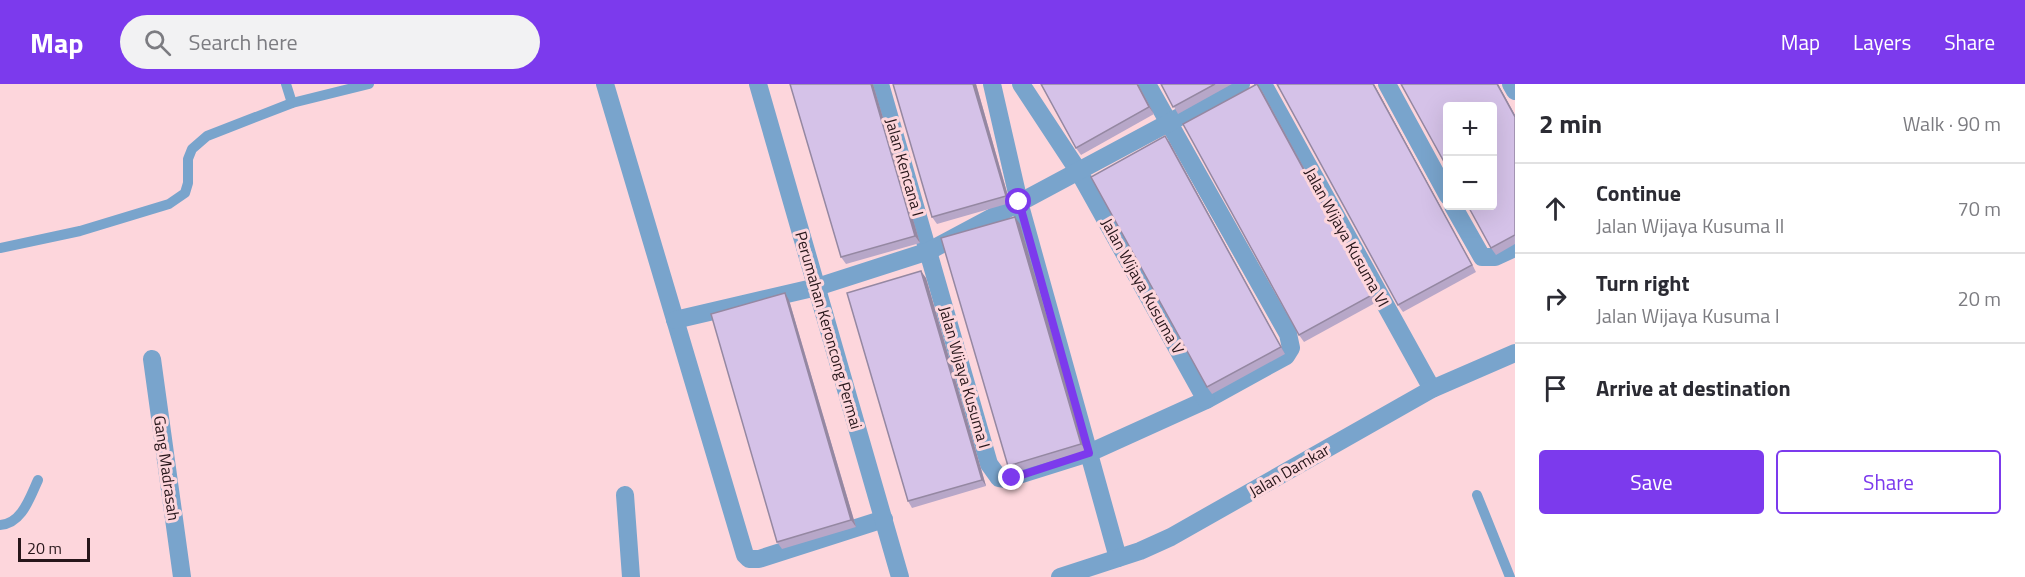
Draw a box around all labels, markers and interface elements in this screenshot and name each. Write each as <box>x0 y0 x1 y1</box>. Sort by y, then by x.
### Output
search box <box>120 15 540 69</box>
text: Map <box>30 21 84 64</box>
text: Search here <box>189 25 298 59</box>
icon: search <box>141 26 174 59</box>
text: Map <box>1781 26 1820 58</box>
text: Layers <box>1853 26 1911 58</box>
text: Share <box>1944 26 1995 58</box>
map controls <box>1443 102 1497 210</box>
button: + <box>1443 102 1497 156</box>
text: 2 min <box>1539 104 1602 143</box>
text: Walk · 90 m <box>1903 108 2001 139</box>
street label: Jalan Kencana I <box>880 115 930 219</box>
button: − <box>1443 156 1497 210</box>
street label: Jalan Wijaya Kusuma VI <box>1299 163 1395 311</box>
text: Continue <box>1596 176 1681 210</box>
route start <box>1005 188 1031 214</box>
icon: ahead <box>1539 192 1572 225</box>
text: 70 m <box>1957 193 2001 224</box>
text: Jalan Wijaya Kusuma II <box>1596 210 1785 241</box>
street label: Jalan Wijaya Kusuma V <box>1096 214 1190 358</box>
street label: Perumahan Keroncong Permai <box>789 228 869 432</box>
text: Turn right <box>1596 266 1690 300</box>
icon: right <box>1539 282 1572 315</box>
text: 20 m <box>1957 283 2001 314</box>
text: Jalan Wijaya Kusuma I <box>1596 300 1780 331</box>
street label: Jalan Wijaya Kusuma I <box>933 303 997 451</box>
text: Arrive at destination <box>1596 371 1791 405</box>
icon: arrive <box>1539 372 1572 405</box>
street label: Gang Madrasah <box>148 414 186 522</box>
street label: Jalan Damkar <box>1244 437 1334 503</box>
button: Save <box>1539 450 1764 514</box>
button: Share <box>1776 450 2001 514</box>
route end <box>998 464 1024 490</box>
scale bar <box>18 535 90 562</box>
text: 20 m <box>27 536 62 560</box>

